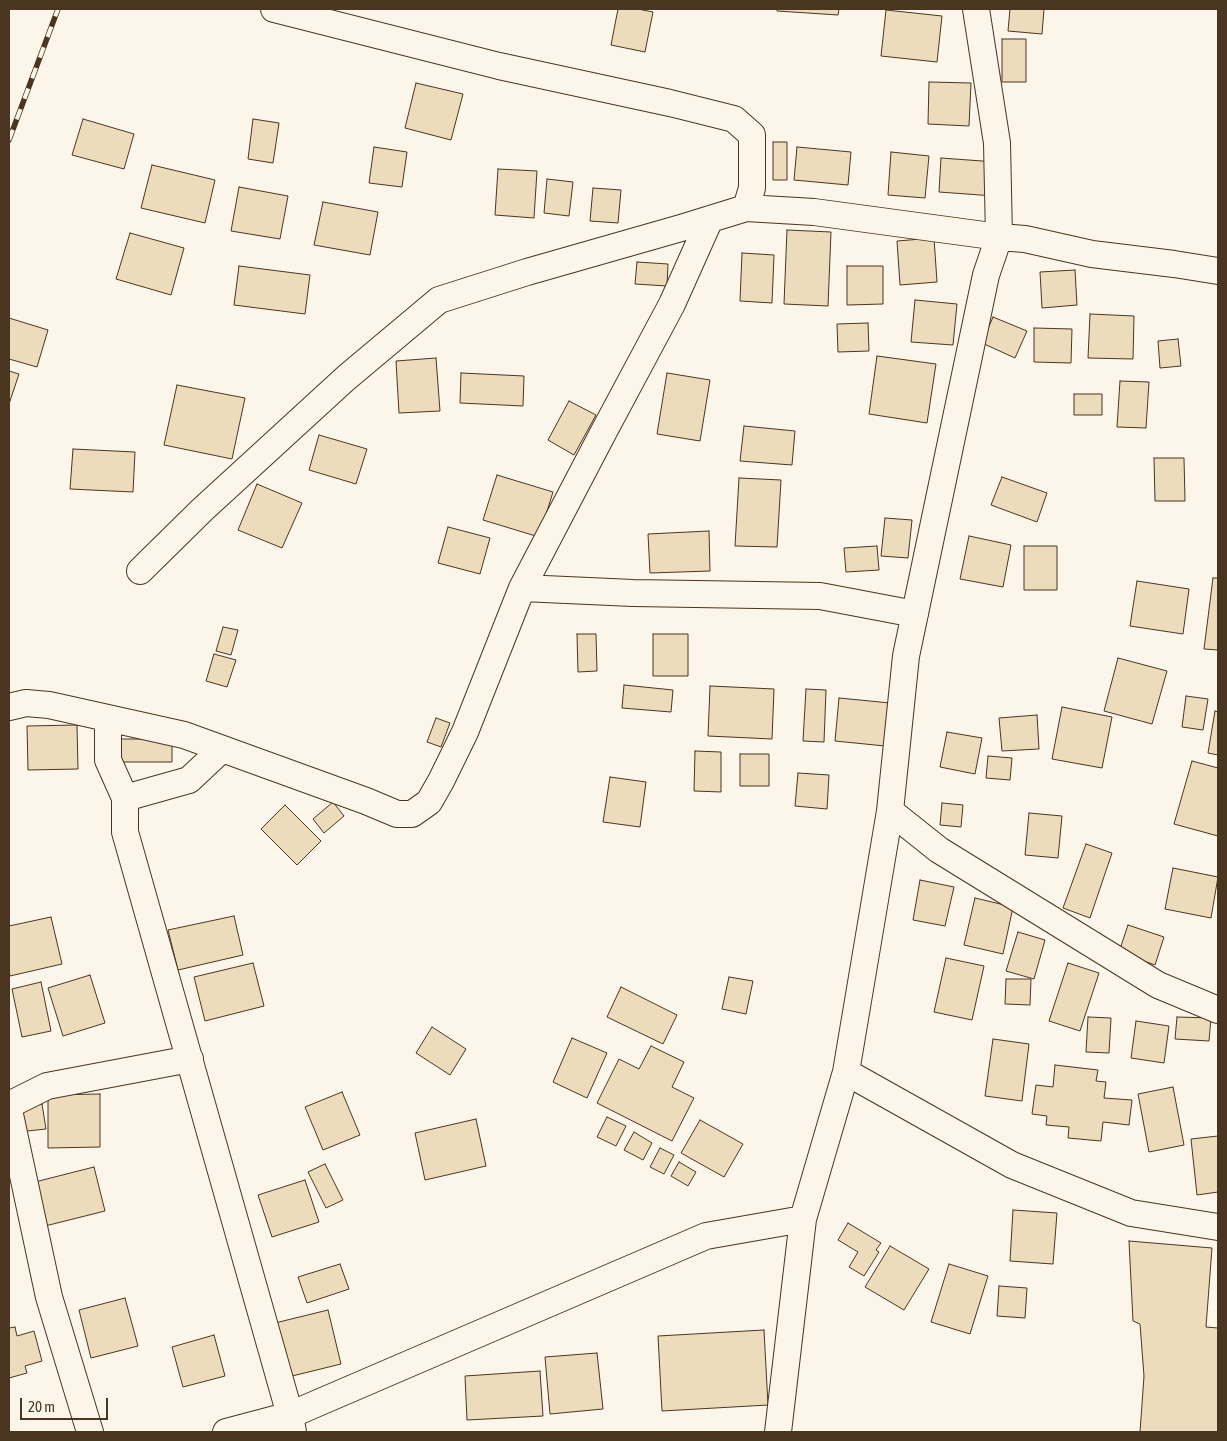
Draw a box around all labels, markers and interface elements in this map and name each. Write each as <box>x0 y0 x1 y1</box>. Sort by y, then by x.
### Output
scale bar <box>22 1388 110 1420</box>
text: 20 m <box>28 1398 55 1415</box>

